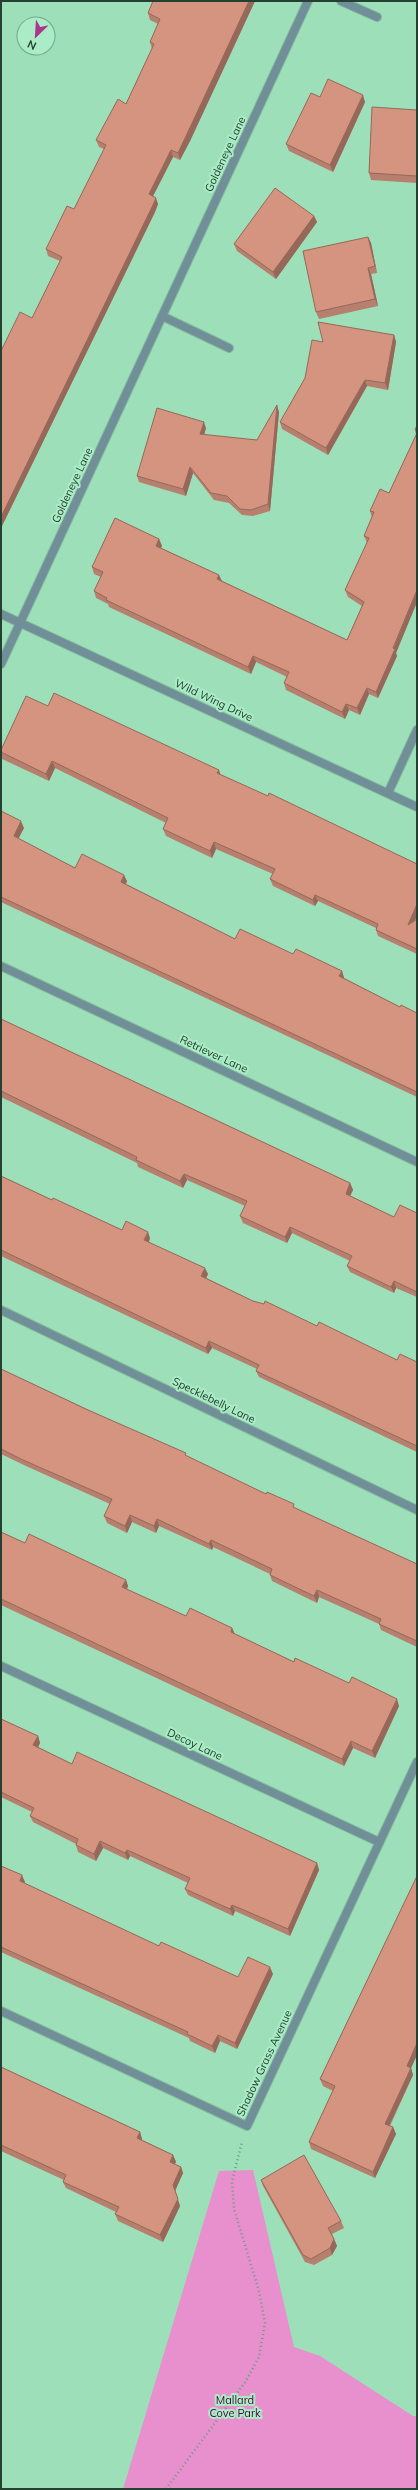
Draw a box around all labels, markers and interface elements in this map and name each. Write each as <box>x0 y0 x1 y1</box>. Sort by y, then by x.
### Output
north arrow <box>16 16 56 56</box>
text: N <box>25 37 38 53</box>
street label: Goldeneye Lane <box>201 114 249 194</box>
street label: Goldeneye Lane <box>48 445 96 525</box>
street label: Wild Wing Drive <box>173 676 255 724</box>
street label: Retriever Lane <box>178 1032 250 1076</box>
street label: Specklebelly Lane <box>170 1374 258 1426</box>
street label: Decoy Lane <box>165 1725 225 1763</box>
street label: Shadow Grass Avenue <box>233 2008 295 2118</box>
park label: Mallard Cove Park <box>209 2393 261 2420</box>

